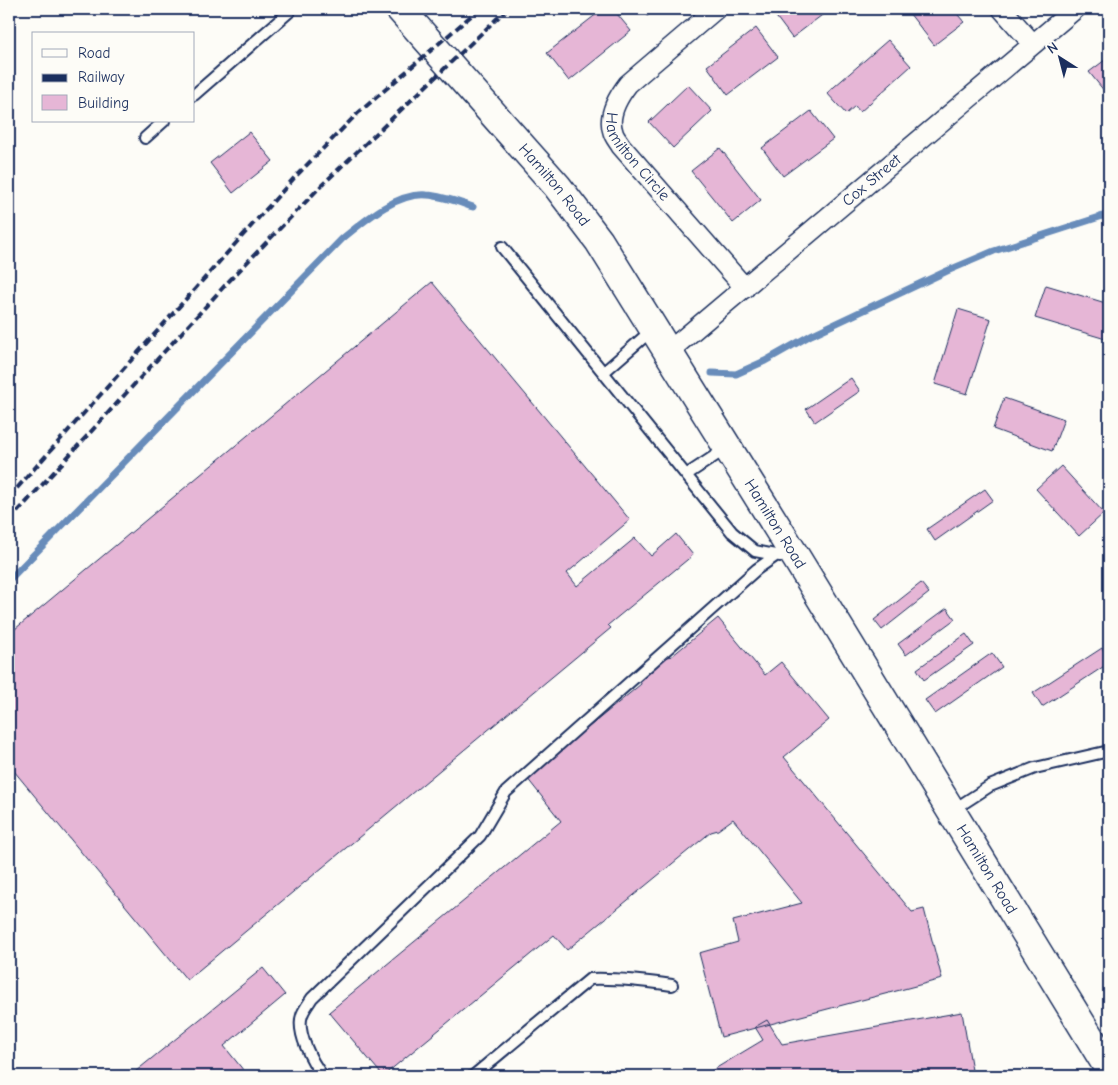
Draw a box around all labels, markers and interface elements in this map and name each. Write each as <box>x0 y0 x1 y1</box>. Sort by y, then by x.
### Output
legend <box>32 32 195 122</box>
north arrow <box>1036 32 1086 82</box>
text: N <box>1044 38 1061 57</box>
text: Road <box>78 44 110 62</box>
text: Railway <box>78 68 125 86</box>
text: Building <box>78 94 129 112</box>
street label: Hamilton Circle <box>602 111 674 204</box>
street label: Hamilton Road <box>515 140 593 230</box>
street label: Cox Street <box>839 150 905 210</box>
street label: Hamilton Road <box>741 476 810 572</box>
street label: Hamilton Road <box>953 821 1021 917</box>

